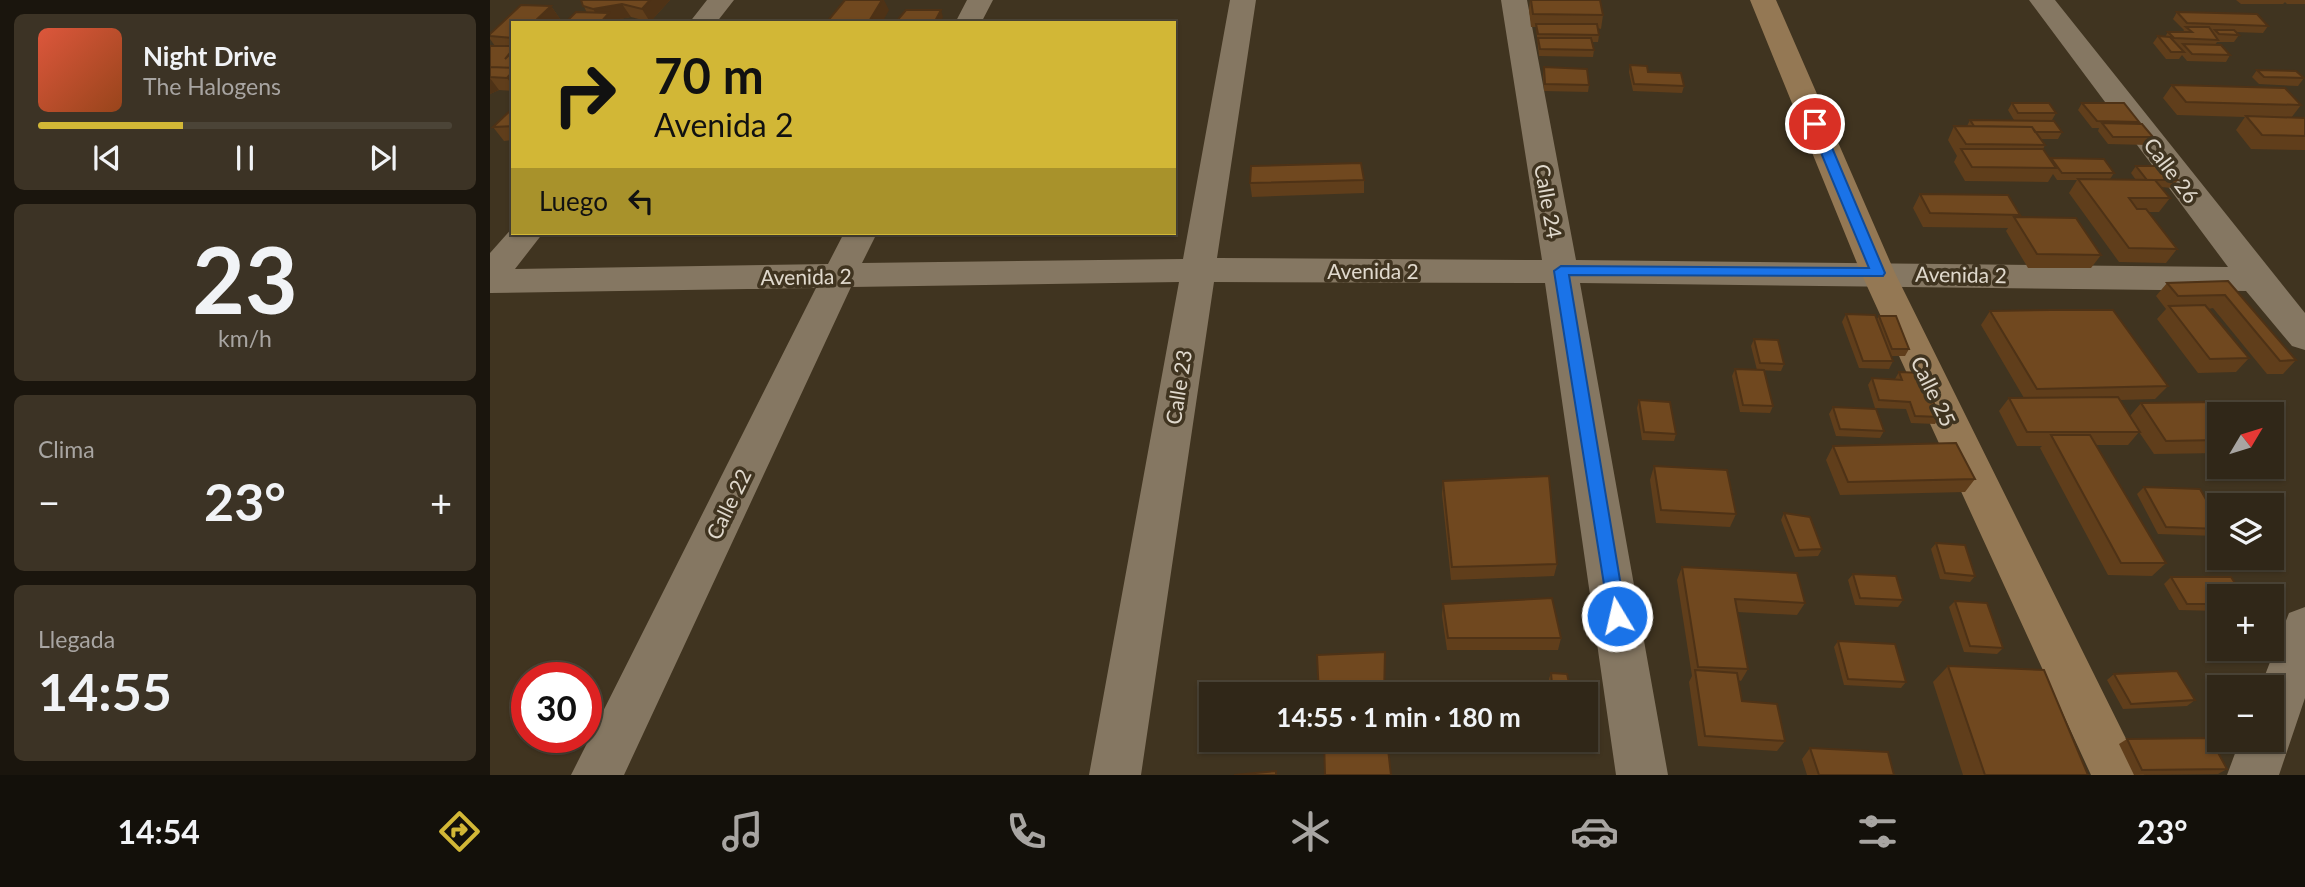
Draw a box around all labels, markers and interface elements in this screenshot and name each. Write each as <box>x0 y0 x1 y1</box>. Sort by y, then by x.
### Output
text: Night Drive <box>143 40 277 72</box>
text: 70 m <box>654 46 764 104</box>
icon: right <box>539 49 630 140</box>
text: The Halogens <box>143 72 281 100</box>
pin <box>1785 94 1845 154</box>
text: Avenida 2 <box>654 105 793 144</box>
icon: arrive <box>1796 105 1834 143</box>
street label: Calle 26 <box>2139 132 2205 208</box>
icon: previous <box>88 139 126 177</box>
icon: pause <box>226 139 264 177</box>
icon: next <box>364 139 402 177</box>
street label: Calle 24 <box>1530 162 1568 240</box>
icon: left <box>622 182 660 220</box>
text: Luego <box>539 185 608 217</box>
text: 23 <box>192 224 298 333</box>
street label: Avenida 2 <box>1327 258 1419 283</box>
street label: Avenida 2 <box>1915 261 2007 287</box>
street label: Avenida 2 <box>760 263 852 289</box>
text: km/h <box>218 324 272 352</box>
street label: Calle 23 <box>1160 348 1196 426</box>
street label: Calle 25 <box>1906 352 1962 430</box>
north arrow <box>2207 402 2284 480</box>
map controls <box>2207 402 2284 752</box>
text: Clima <box>38 435 95 463</box>
street label: Calle 22 <box>700 465 756 543</box>
text: 23° <box>204 470 286 532</box>
text: − <box>38 479 60 525</box>
text: + <box>430 479 452 525</box>
button: layers <box>2207 493 2284 570</box>
position arrow <box>1580 579 1654 653</box>
button: + <box>2207 584 2284 661</box>
text: Llegada <box>38 625 115 653</box>
text: 14:55 <box>38 660 172 722</box>
speed limit sign: 30 <box>511 662 602 753</box>
button: − <box>2207 675 2284 752</box>
text: 14:55 · 1 min · 180 m <box>1276 701 1521 733</box>
icon: directions <box>435 807 484 856</box>
icon: music <box>718 807 767 856</box>
icon: phone <box>1002 807 1051 856</box>
icon: climate <box>1286 807 1335 856</box>
icon: car <box>1570 807 1619 856</box>
icon: filters <box>1853 807 1902 856</box>
text: 14:54 <box>117 812 200 851</box>
text: 23° <box>2137 812 2188 851</box>

